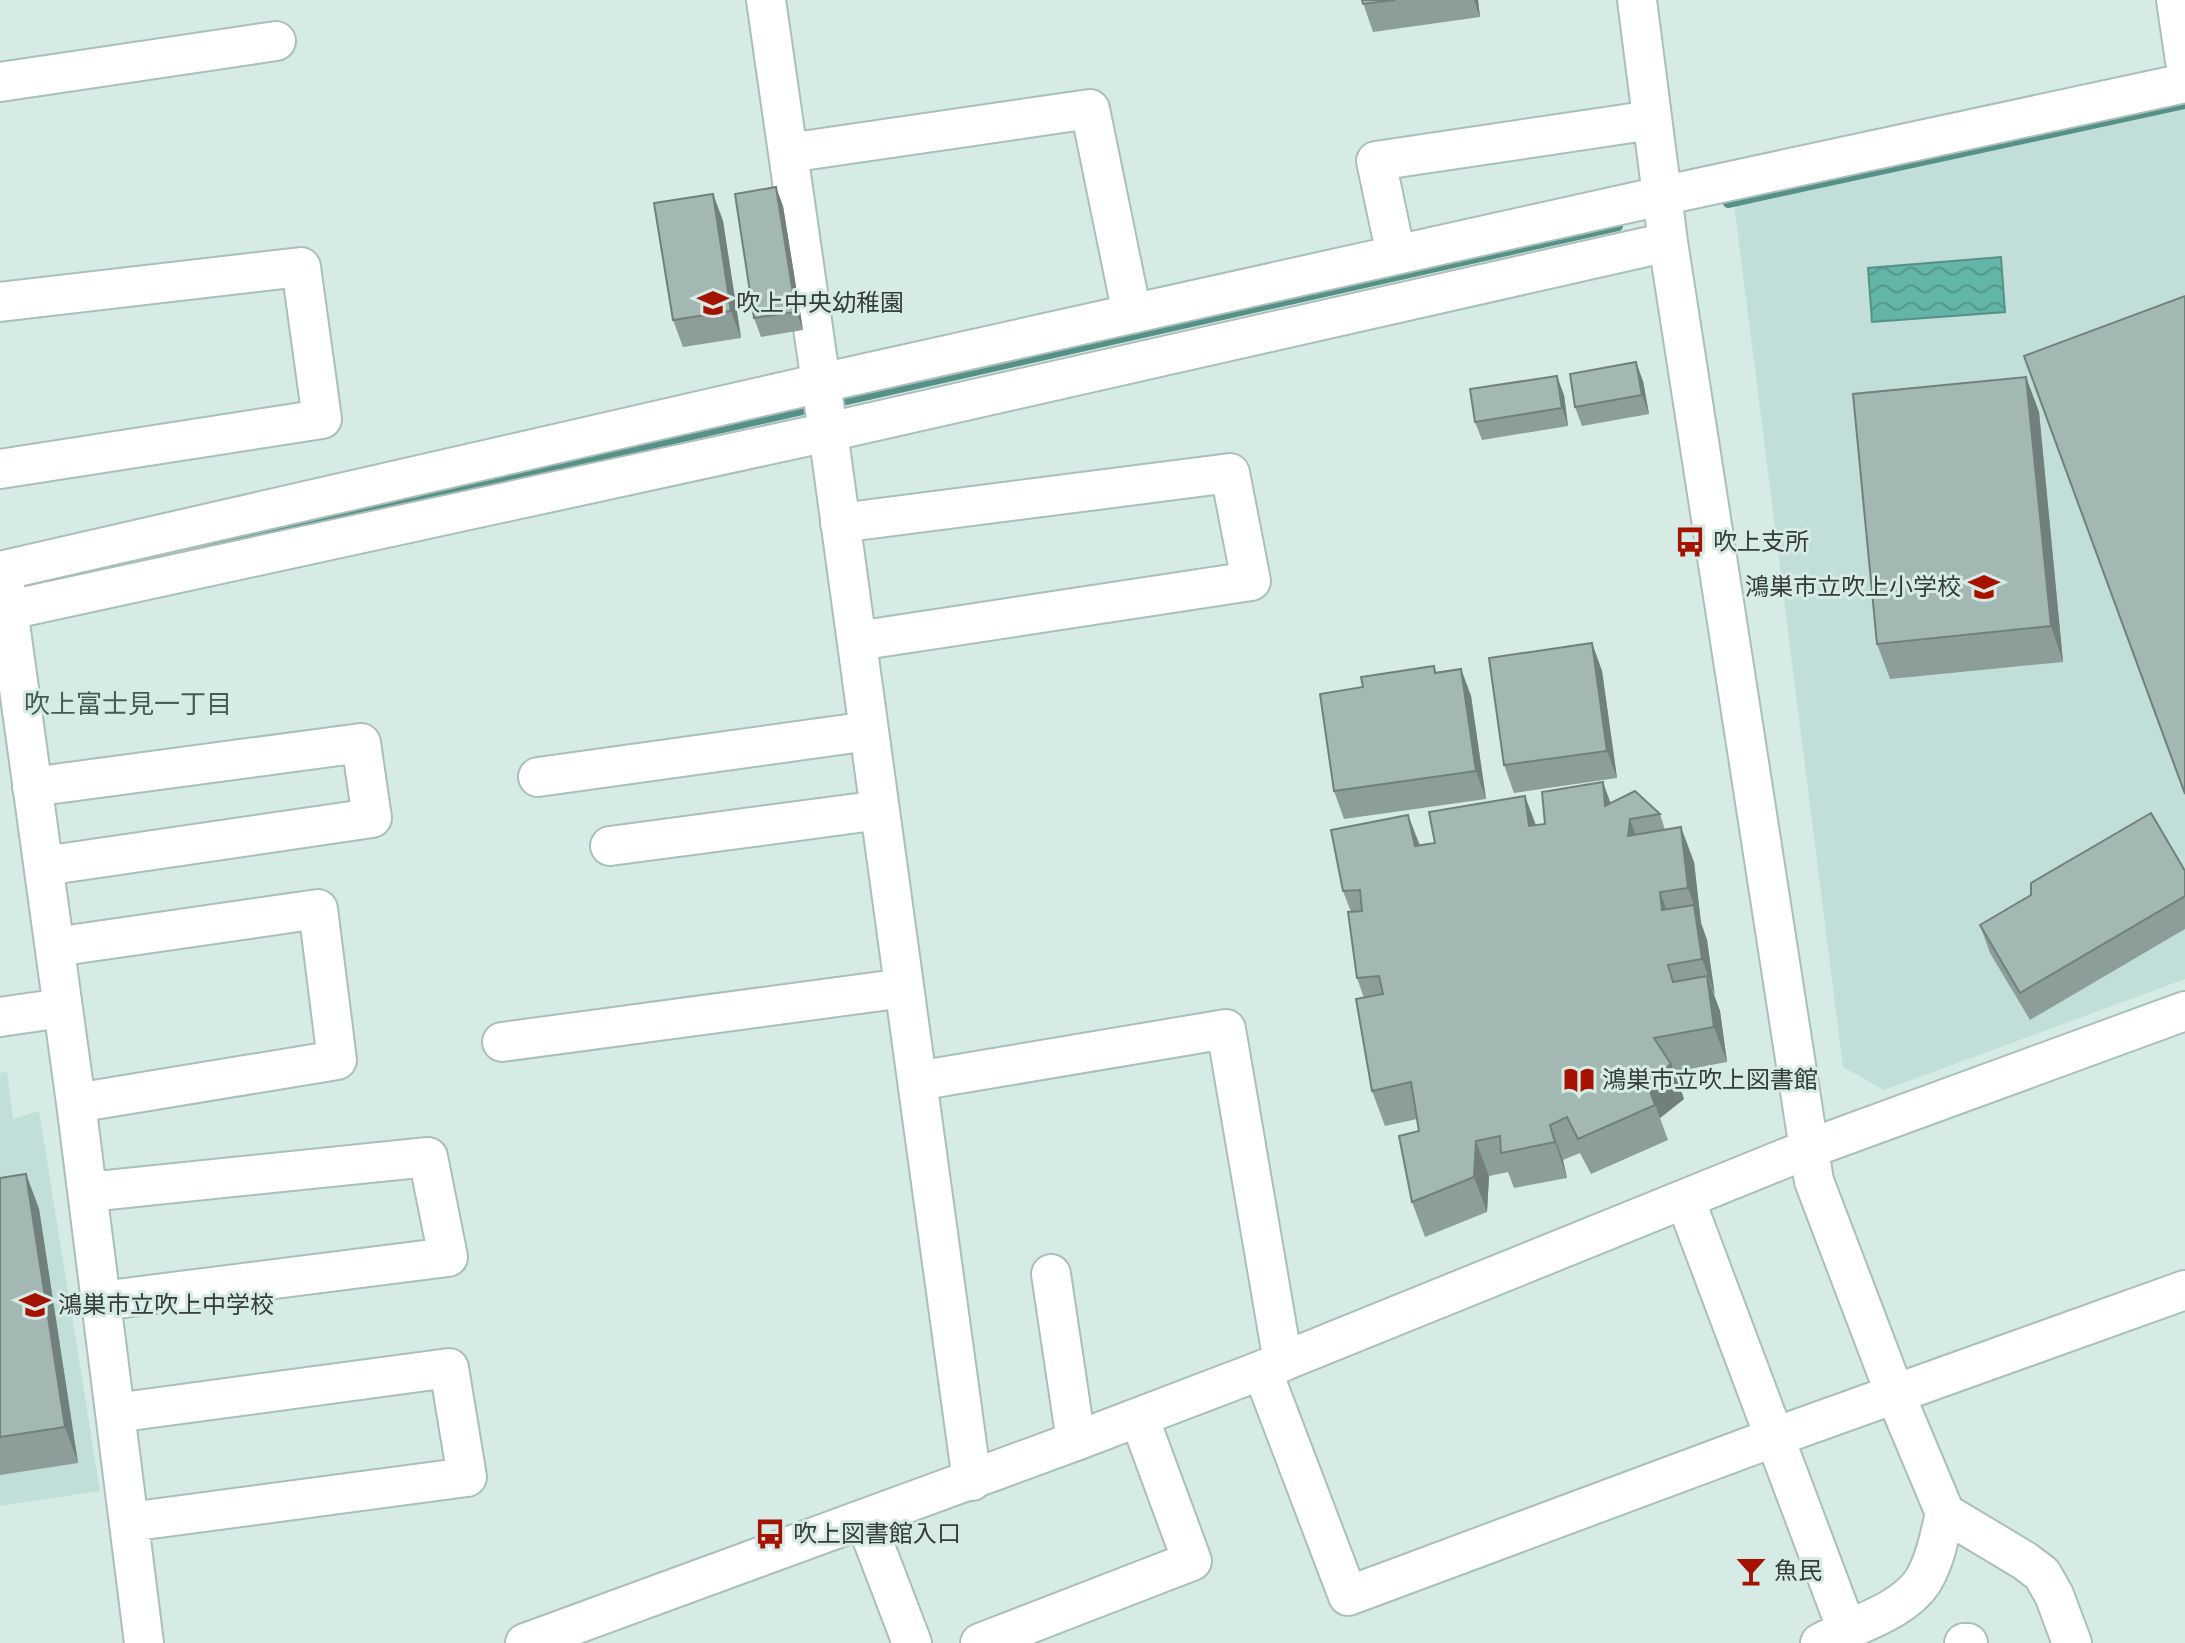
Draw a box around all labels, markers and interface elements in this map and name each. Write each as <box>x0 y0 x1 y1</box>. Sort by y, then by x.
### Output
place label: 吹上中央幼稚園 <box>736 285 904 320</box>
school or university icon: 吹上中央幼稚園 <box>696 286 730 320</box>
place label: 吹上支所 <box>1713 524 1809 559</box>
bus stop icon: 吹上支所 <box>1673 525 1707 559</box>
place label: 鴻巣市立吹上小学校 <box>1745 569 1961 604</box>
school or university icon: 鴻巣市立吹上小学校 <box>1967 570 2001 604</box>
district label: 吹上富士見一丁目 <box>24 685 232 723</box>
place label: 鴻巣市立吹上図書館 <box>1602 1062 1818 1097</box>
library icon: 鴻巣市立吹上図書館 <box>1562 1063 1596 1097</box>
place label: 鴻巣市立吹上中学校 <box>58 1287 274 1322</box>
school or university icon: 鴻巣市立吹上中学校 <box>18 1288 52 1322</box>
place label: 吹上図書館入口 <box>793 1516 961 1551</box>
bus stop icon: 吹上図書館入口 <box>753 1517 787 1551</box>
place label: 魚民 <box>1774 1553 1822 1588</box>
bar icon: 魚民 <box>1734 1554 1768 1588</box>

